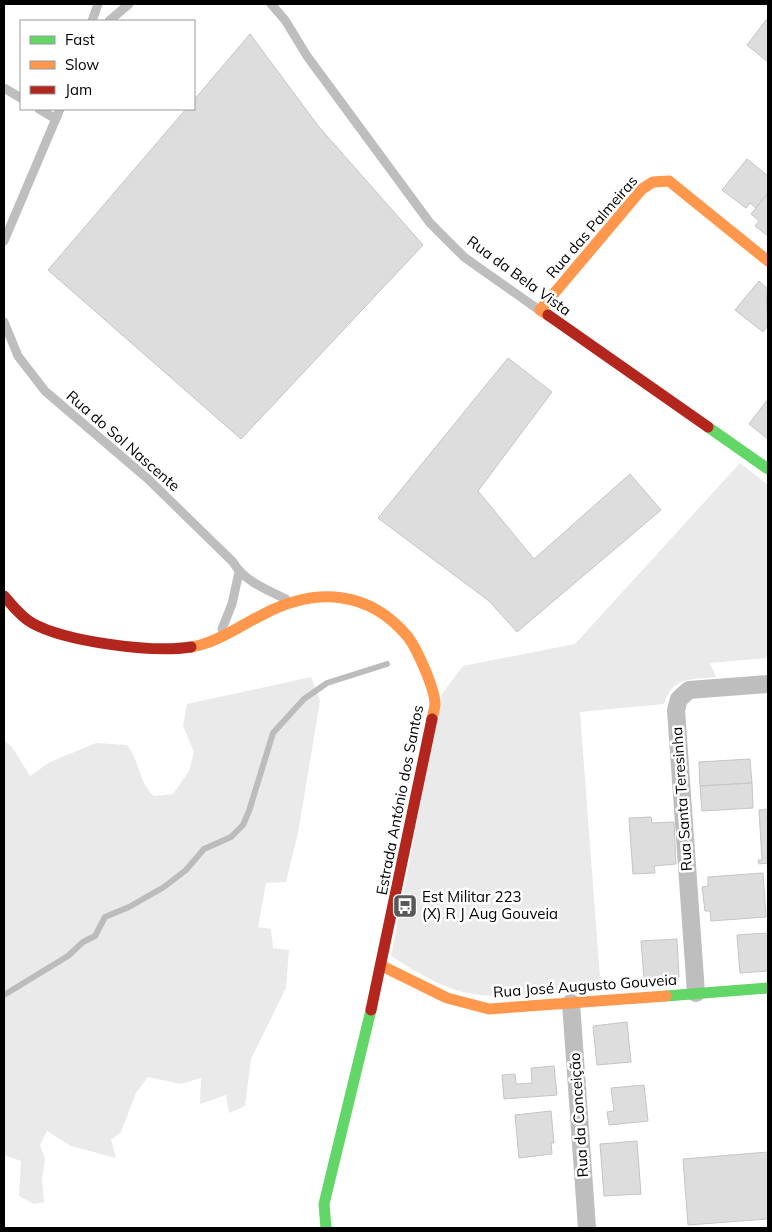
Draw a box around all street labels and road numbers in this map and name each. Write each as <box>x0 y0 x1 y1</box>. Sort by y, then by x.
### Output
street label: Rua das Palmeiras <box>542 171 641 282</box>
street label: Rua da Bela Vista <box>463 231 575 320</box>
street label: Rua do Sol Nascente <box>63 386 184 495</box>
street label: Estrada António dos Santos <box>372 703 427 897</box>
street label: Rua Santa Teresinha <box>667 726 696 872</box>
street label: Rua José Augusto Gouveia <box>492 970 677 1001</box>
street label: Rua da Conceição <box>565 1052 592 1178</box>

